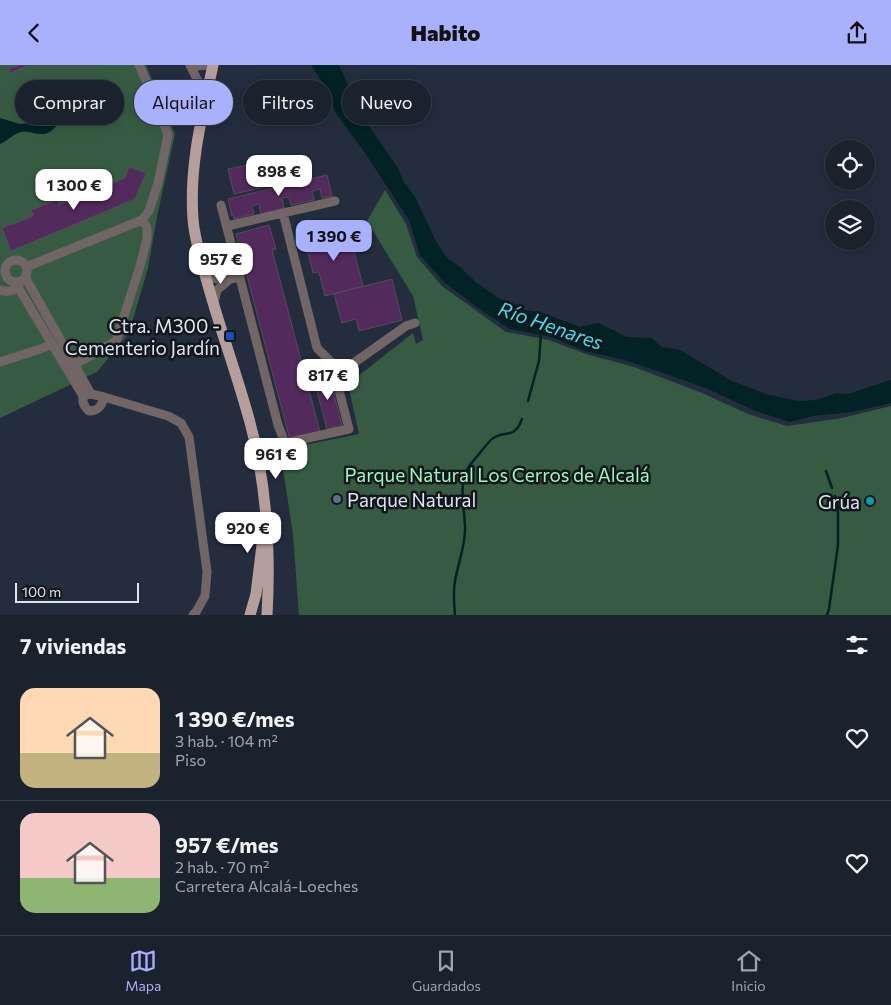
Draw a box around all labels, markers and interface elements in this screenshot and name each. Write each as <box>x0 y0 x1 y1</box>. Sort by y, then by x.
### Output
icon: back <box>20 19 48 47</box>
text: Habito <box>410 19 481 46</box>
icon: share <box>843 19 871 47</box>
chip: Comprar <box>15 80 124 125</box>
chip: Alquilar <box>134 80 233 125</box>
chip: Filtros <box>243 80 332 125</box>
chip: Nuevo <box>342 80 431 125</box>
map controls <box>825 140 875 250</box>
button: locate <box>825 140 875 190</box>
pin: 898 € <box>244 155 314 197</box>
text: 898 € <box>257 161 301 180</box>
pin: 1 300 € <box>28 169 120 211</box>
text: 1 300 € <box>46 175 102 194</box>
button: layers <box>825 200 875 250</box>
pin: 1 390 € <box>288 219 380 262</box>
text: 1 390 € <box>307 226 361 245</box>
pin: 957 € <box>186 243 256 285</box>
text: 957 € <box>200 249 242 268</box>
water label: Río Henares <box>496 296 606 354</box>
place label: Ctra. M300 - Cementerio Jardín <box>65 314 220 359</box>
marker: Ctra. M300 - Cementerio Jardín <box>224 330 236 342</box>
pin: 817 € <box>293 359 363 401</box>
text: 817 € <box>308 365 348 384</box>
pin: 961 € <box>241 437 311 480</box>
text: 961 € <box>255 444 297 463</box>
park label: Parque Natural Los Cerros de Alcalá <box>344 463 650 486</box>
place label: Parque Natural <box>347 488 476 511</box>
place label: Grúa <box>818 490 860 513</box>
marker: Parque Natural <box>331 493 343 505</box>
marker: Grúa <box>864 495 876 507</box>
pin: 920 € <box>213 511 283 554</box>
text: 920 € <box>226 518 270 537</box>
scale bar <box>15 580 139 603</box>
text: 100 m <box>22 583 61 600</box>
icon: filters <box>843 631 871 659</box>
text: 7 viviendas <box>20 633 126 658</box>
text: 1 390 €/mes <box>175 706 294 731</box>
icon: home <box>60 708 120 768</box>
icon: heart <box>843 724 871 752</box>
text: 3 hab. · 104 m² <box>175 731 278 750</box>
text: Piso <box>175 750 206 769</box>
text: 957 €/mes <box>175 832 279 857</box>
icon: home <box>60 833 120 893</box>
icon: heart <box>843 849 871 877</box>
text: 2 hab. · 70 m² <box>175 857 270 876</box>
text: Carretera Alcalá-Loeches <box>175 876 358 895</box>
tab: Mapa <box>125 947 161 994</box>
tab: Guardados <box>412 947 481 994</box>
tab: Inicio <box>731 947 766 994</box>

